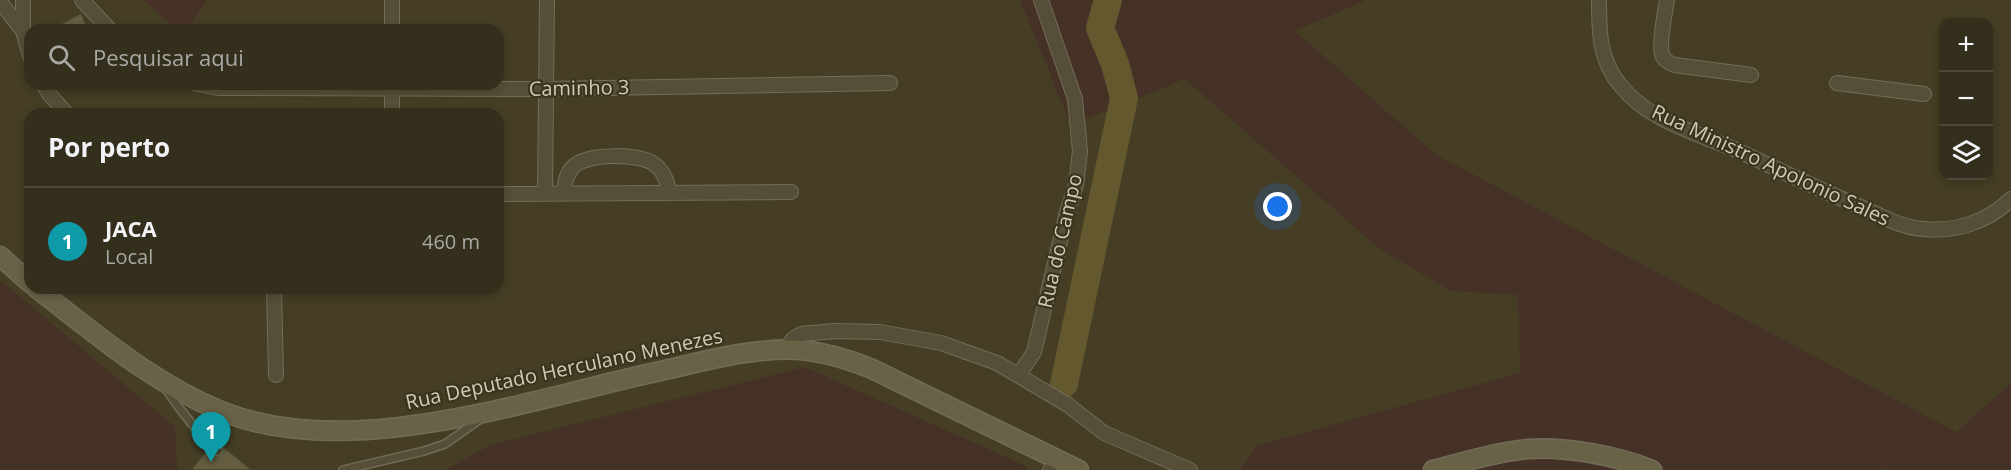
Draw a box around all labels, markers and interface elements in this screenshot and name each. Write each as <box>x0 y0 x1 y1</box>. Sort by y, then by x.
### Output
map controls <box>1939 18 1993 180</box>
button: + <box>1939 18 1993 72</box>
search box <box>24 24 504 90</box>
icon: search <box>45 41 78 74</box>
text: Pesquisar aqui <box>93 42 244 72</box>
button: − <box>1939 72 1993 126</box>
street label: Caminho 3 <box>529 73 629 102</box>
street label: Rua Ministro Apolonio Sales <box>1648 97 1895 232</box>
button: layers <box>1939 126 1993 180</box>
text: Por perto <box>48 129 170 165</box>
street label: Rua do Campo <box>1031 171 1088 311</box>
your location <box>1263 192 1292 221</box>
text: JACA <box>105 213 157 243</box>
text: 1 <box>62 228 73 255</box>
text: 460 m <box>422 228 480 255</box>
text: Local <box>105 243 153 270</box>
street label: Rua Deputado Herculano Menezes <box>403 322 725 415</box>
pin: 1 <box>192 412 230 462</box>

